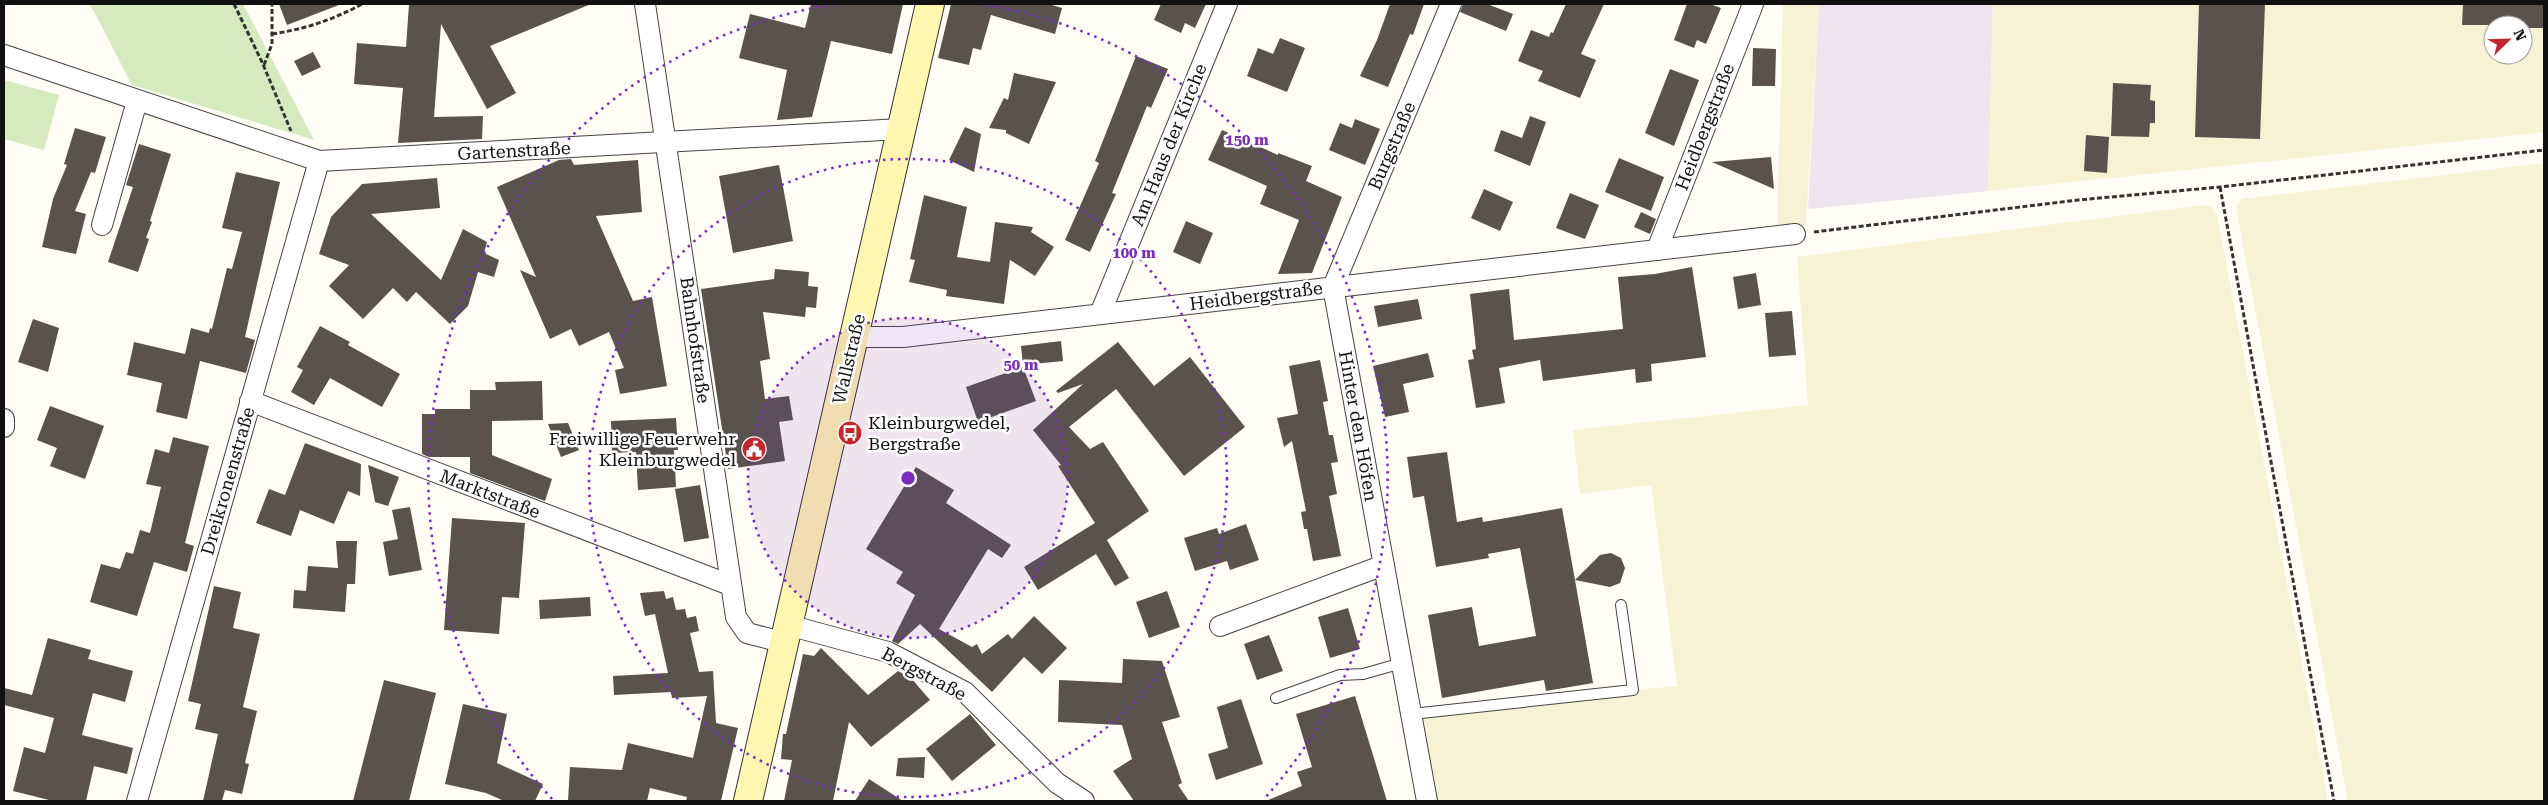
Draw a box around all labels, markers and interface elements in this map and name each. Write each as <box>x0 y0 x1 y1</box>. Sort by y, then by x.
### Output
north arrow <box>2483 15 2533 65</box>
text: N <box>2510 27 2530 43</box>
street label: Am Haus der Kirche <box>1126 60 1211 229</box>
street label: Heidbergstraße <box>1671 60 1738 193</box>
street label: Burgstraße <box>1364 98 1420 193</box>
text: 150 m <box>1225 131 1269 149</box>
street label: Gartenstraße <box>457 137 571 164</box>
text: 100 m <box>1112 244 1156 262</box>
street label: Bahnhofstraße <box>676 275 715 405</box>
street label: Heidbergstraße <box>1188 277 1324 314</box>
street label: Wallstraße <box>828 312 869 406</box>
street label: Hinter den Höfen <box>1335 349 1382 503</box>
text: 50 m <box>1003 356 1039 374</box>
street label: Dreikronenstraße <box>196 404 259 557</box>
place label: Kleinburgwedel, Bergstraße <box>868 412 1010 454</box>
bus stop icon: Kleinburgwedel, Bergstraße <box>837 420 863 446</box>
place label: Freiwillige Feuerwehr Kleinburgwedel <box>549 428 736 470</box>
public building icon: Freiwillige Feuerwehr Kleinburgwedel <box>741 436 767 462</box>
street label: Marktstraße <box>437 465 543 522</box>
centre of rings <box>899 469 917 487</box>
street label: Bergstraße <box>878 643 970 705</box>

